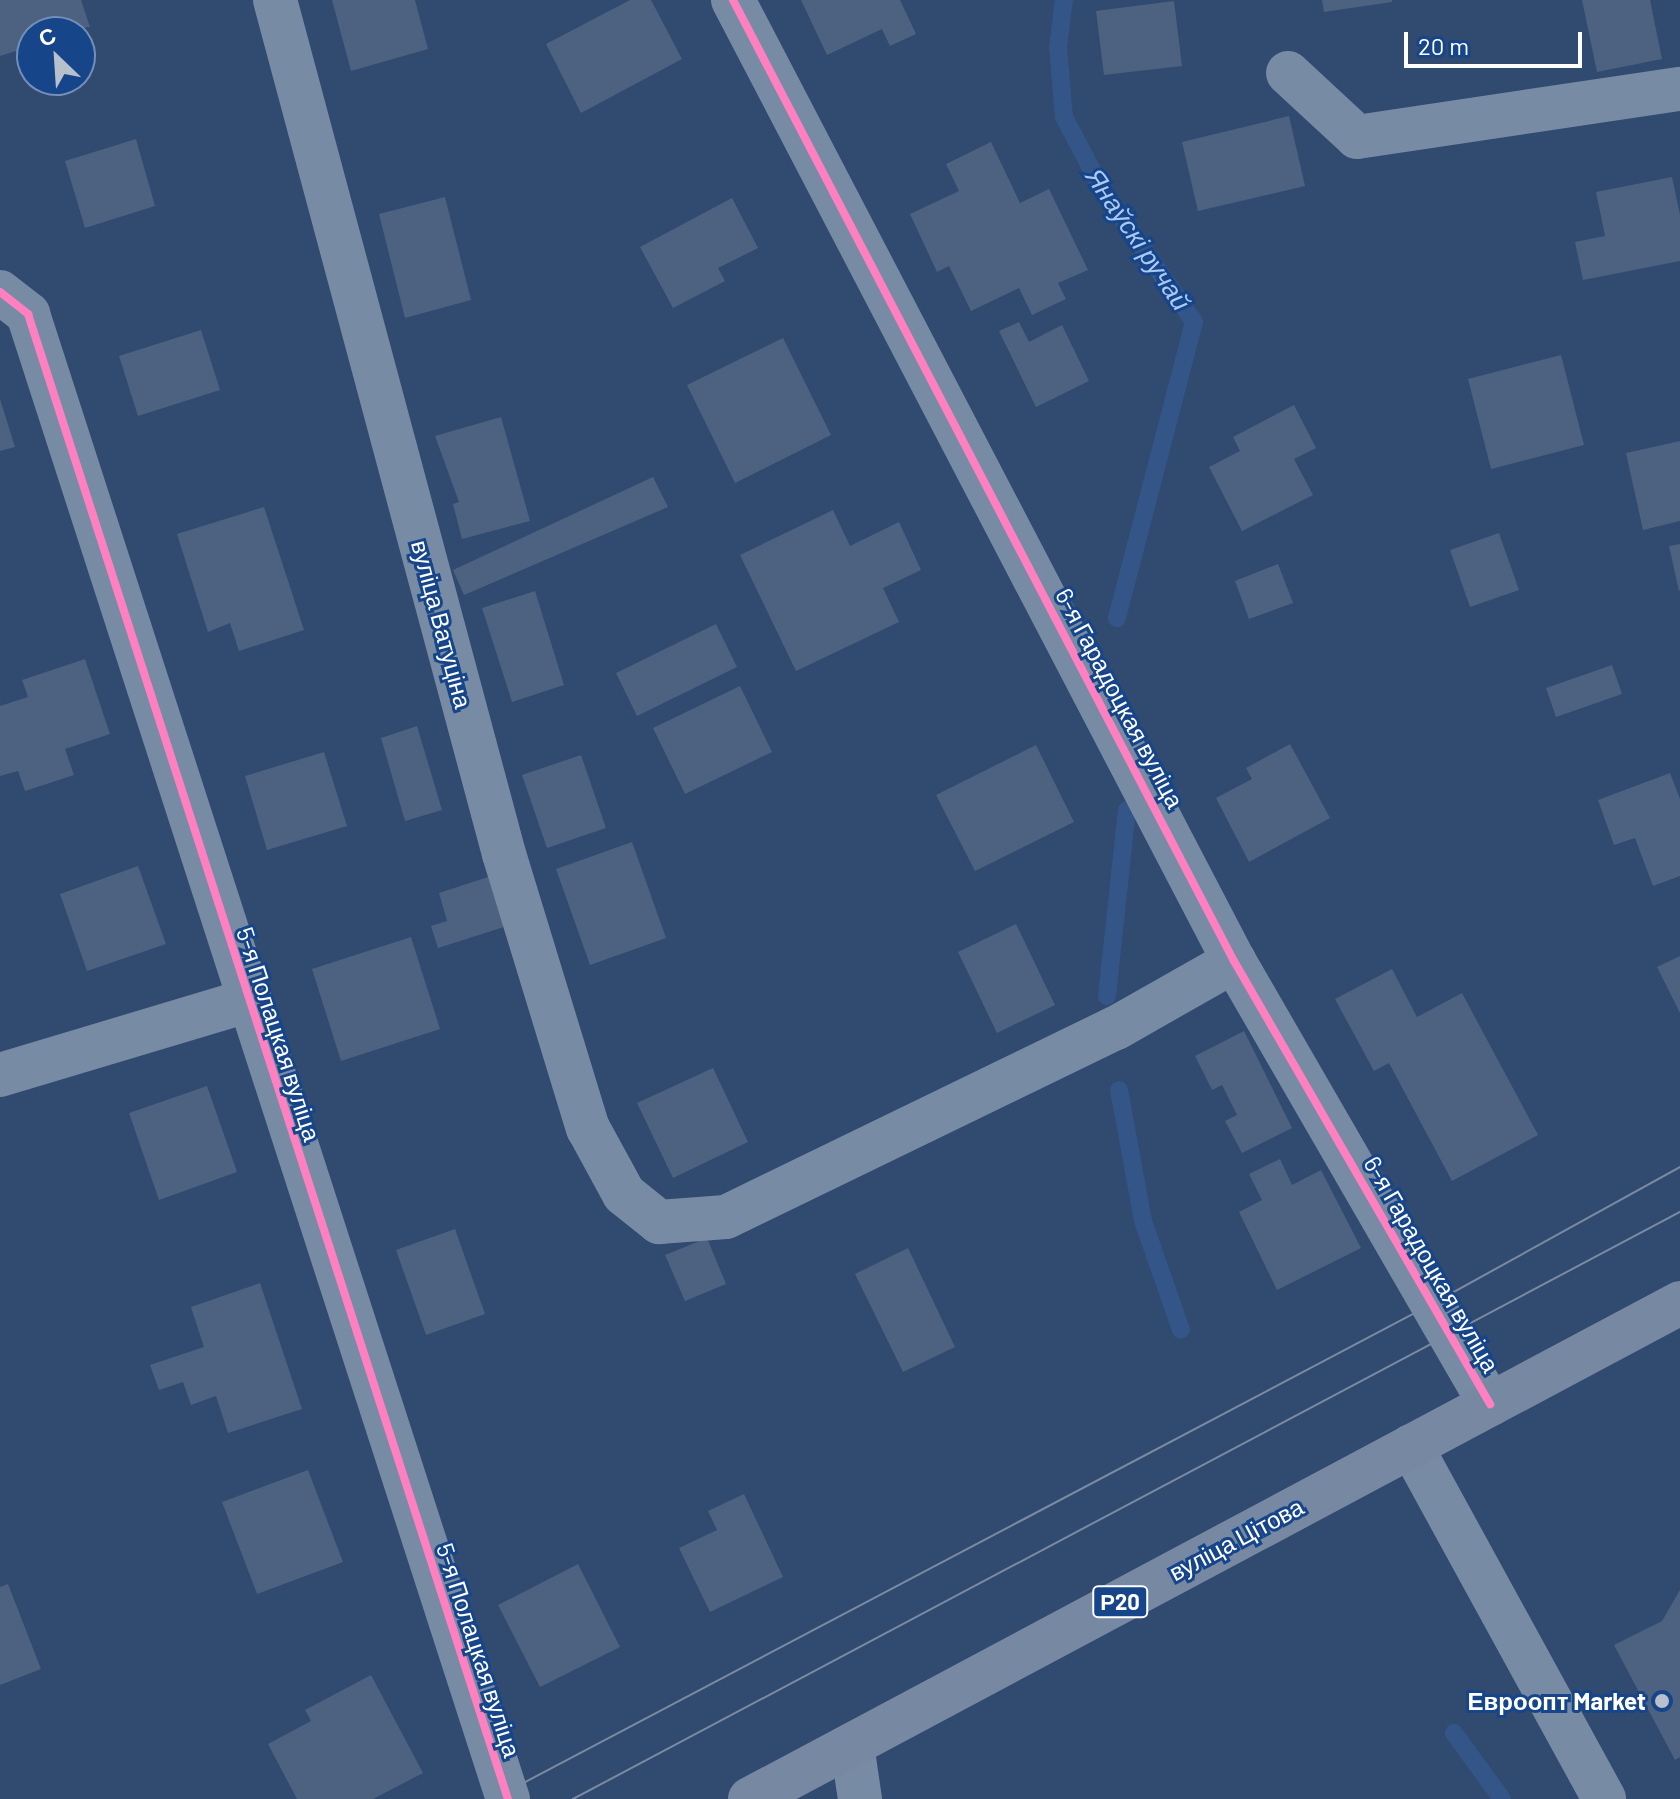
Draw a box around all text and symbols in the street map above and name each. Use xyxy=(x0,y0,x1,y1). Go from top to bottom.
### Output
north arrow xyxy=(16,16,96,96)
scale bar xyxy=(1408,16,1586,66)
text: С xyxy=(34,21,59,51)
text: 20 m xyxy=(1418,31,1469,60)
water label: Янаўскі ручай xyxy=(1080,162,1198,316)
street label: вуліца Ватуціна xyxy=(406,537,478,711)
street label: 6-я Гарадоцкая вуліца xyxy=(1050,583,1190,813)
street label: 5-я Полацкая вуліца xyxy=(231,923,327,1145)
street label: 6-я Гарадоцкая вуліца xyxy=(1358,1151,1506,1377)
street label: вуліца Цітова xyxy=(1164,1492,1308,1586)
street label: 5-я Полацкая вуліца xyxy=(431,1539,527,1761)
road number: Р20 xyxy=(1092,1584,1148,1620)
place label: Евроопт Market xyxy=(1468,1687,1646,1715)
marker: Евроопт Market xyxy=(1653,1692,1671,1710)

